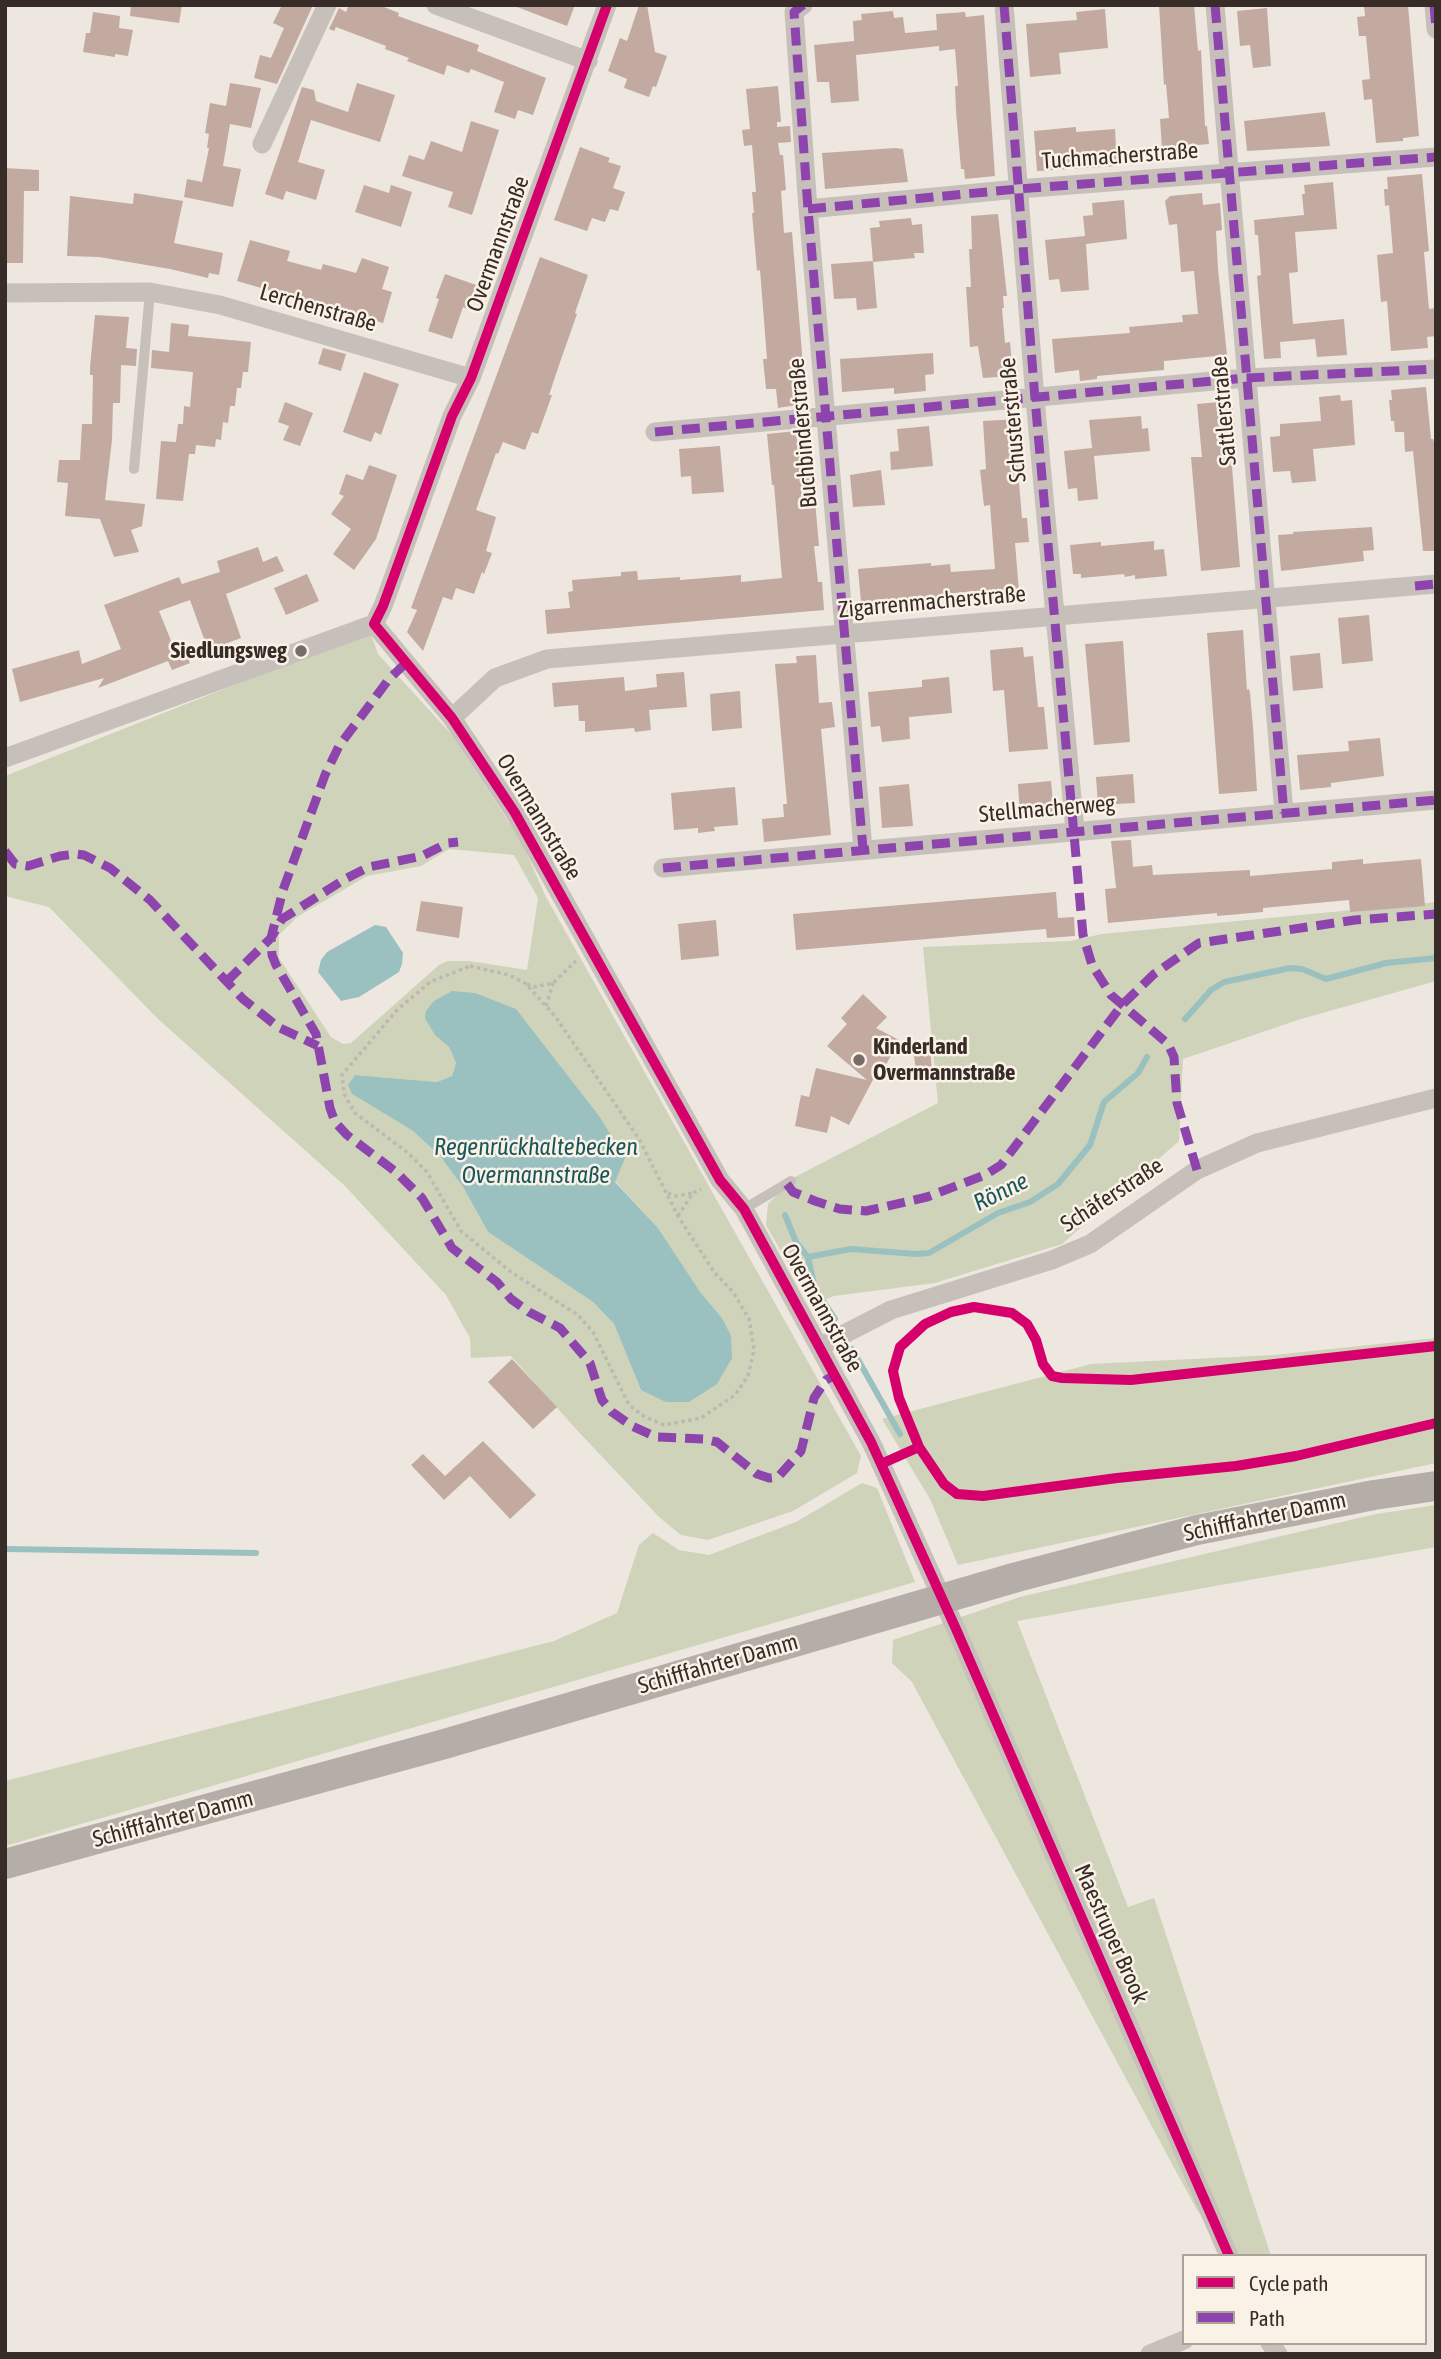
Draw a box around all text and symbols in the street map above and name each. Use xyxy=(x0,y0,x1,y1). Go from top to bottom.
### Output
street label: Tuchmacherstraße xyxy=(1041,137,1199,175)
street label: Overmannstraße xyxy=(461,172,535,316)
street label: Lerchenstraße xyxy=(256,278,380,338)
street label: Sattlerstraße xyxy=(1205,355,1243,467)
street label: Schusterstraße xyxy=(994,356,1032,484)
street label: Buchbinderstraße xyxy=(783,357,823,509)
street label: Zigarrenmacherstraße xyxy=(837,580,1027,624)
place label: Siedlungsweg xyxy=(171,637,287,665)
marker: Siedlungsweg xyxy=(293,643,309,659)
street label: Overmannstraße xyxy=(490,749,588,885)
street label: Stellmacherweg xyxy=(978,789,1116,829)
place label: Kinderland Overmannstraße xyxy=(873,1033,1015,1087)
marker: Kinderland Overmannstraße xyxy=(851,1052,867,1068)
water label: Regenrückhaltebecken Overmannstraße xyxy=(434,1133,638,1189)
street label: Schäferstraße xyxy=(1056,1152,1168,1238)
water label: Rönne xyxy=(969,1166,1033,1218)
street label: Overmannstraße xyxy=(775,1239,869,1377)
street label: Schifffahrter Damm xyxy=(1181,1486,1349,1548)
street label: Schifffahrter Damm xyxy=(635,1628,801,1700)
street label: Schifffahrter Damm xyxy=(90,1784,256,1854)
street label: Maestruper Brook xyxy=(1068,1860,1154,2008)
legend xyxy=(1182,2254,1427,2345)
text: Cycle path xyxy=(1249,2271,1328,2295)
text: Path xyxy=(1249,2306,1285,2330)

